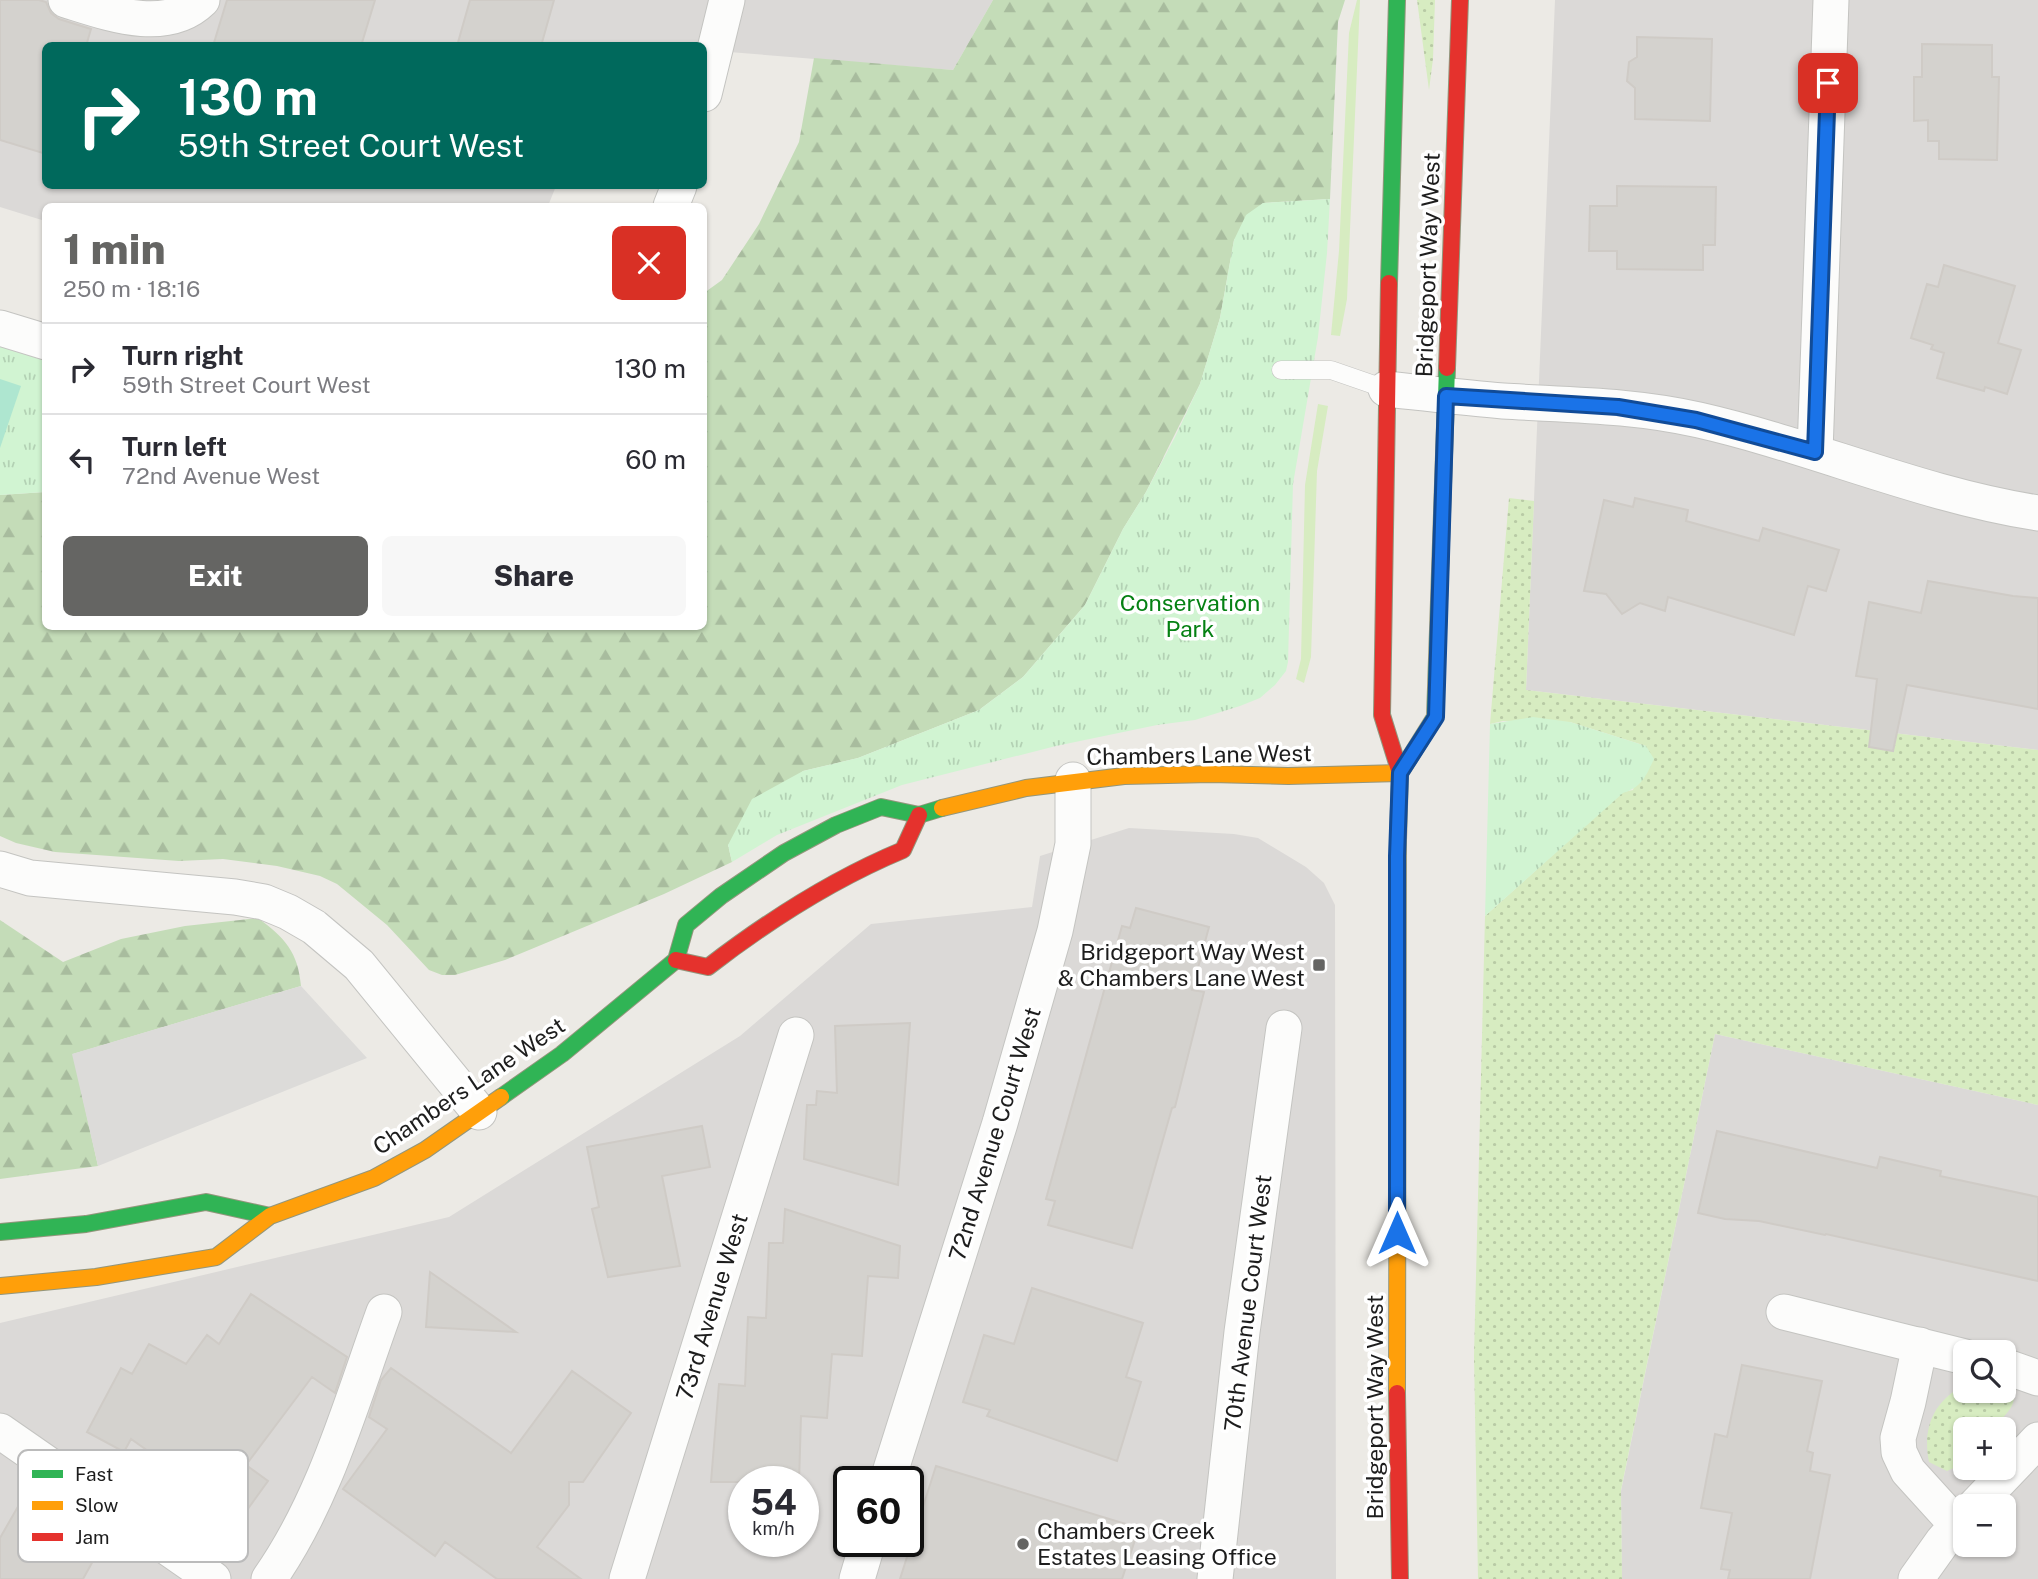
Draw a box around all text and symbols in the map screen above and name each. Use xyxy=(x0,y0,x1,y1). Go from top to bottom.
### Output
pin xyxy=(1798,53,1858,113)
icon: arrive xyxy=(1809,64,1847,102)
text: 130 m xyxy=(178,68,318,126)
icon: right xyxy=(63,70,154,161)
text: 59th Street Court West xyxy=(178,127,524,164)
street label: Bridgeport Way West xyxy=(1410,152,1445,378)
text: 1 min xyxy=(63,224,166,273)
button: close xyxy=(612,226,686,300)
text: 250 m · 18:16 xyxy=(63,275,200,302)
text: Turn right xyxy=(122,340,244,371)
icon: right xyxy=(63,350,101,388)
text: 130 m xyxy=(614,353,686,384)
text: 59th Street Court West xyxy=(122,371,371,398)
text: Turn left xyxy=(122,431,227,462)
icon: left xyxy=(63,441,101,479)
text: 60 m xyxy=(625,444,686,475)
text: 72nd Avenue West xyxy=(122,462,320,489)
button: Exit xyxy=(63,536,368,616)
button: Share xyxy=(382,536,686,616)
park label: Conservation Park xyxy=(1120,589,1260,642)
street label: Chambers Lane West xyxy=(1086,739,1312,770)
place label: Bridgeport Way West & Chambers Lane West xyxy=(1058,938,1305,991)
marker: Bridgeport Way West & Chambers Lane West xyxy=(1311,957,1327,973)
street label: 72nd Avenue Court West xyxy=(943,1004,1046,1264)
street label: Chambers Lane West xyxy=(368,1011,570,1160)
street label: 70th Avenue Court West xyxy=(1218,1173,1277,1433)
position arrow xyxy=(1360,1196,1434,1270)
street label: 73rd Avenue West xyxy=(670,1210,753,1404)
street label: Bridgeport Way West xyxy=(1361,1295,1388,1519)
map controls xyxy=(1953,1340,2016,1557)
button: search xyxy=(1953,1340,2016,1403)
button: + xyxy=(1953,1417,2016,1480)
legend xyxy=(18,1450,248,1562)
text: Fast xyxy=(75,1463,113,1485)
speed limit sign: 60 xyxy=(833,1466,924,1557)
text: 54 xyxy=(750,1482,797,1523)
text: Slow xyxy=(75,1494,119,1516)
button: − xyxy=(1953,1494,2016,1557)
place label: Chambers Creek Estates Leasing Office xyxy=(1037,1517,1277,1570)
text: km/h xyxy=(752,1518,795,1539)
text: Jam xyxy=(75,1526,109,1548)
marker: Chambers Creek Estates Leasing Office xyxy=(1015,1536,1031,1552)

